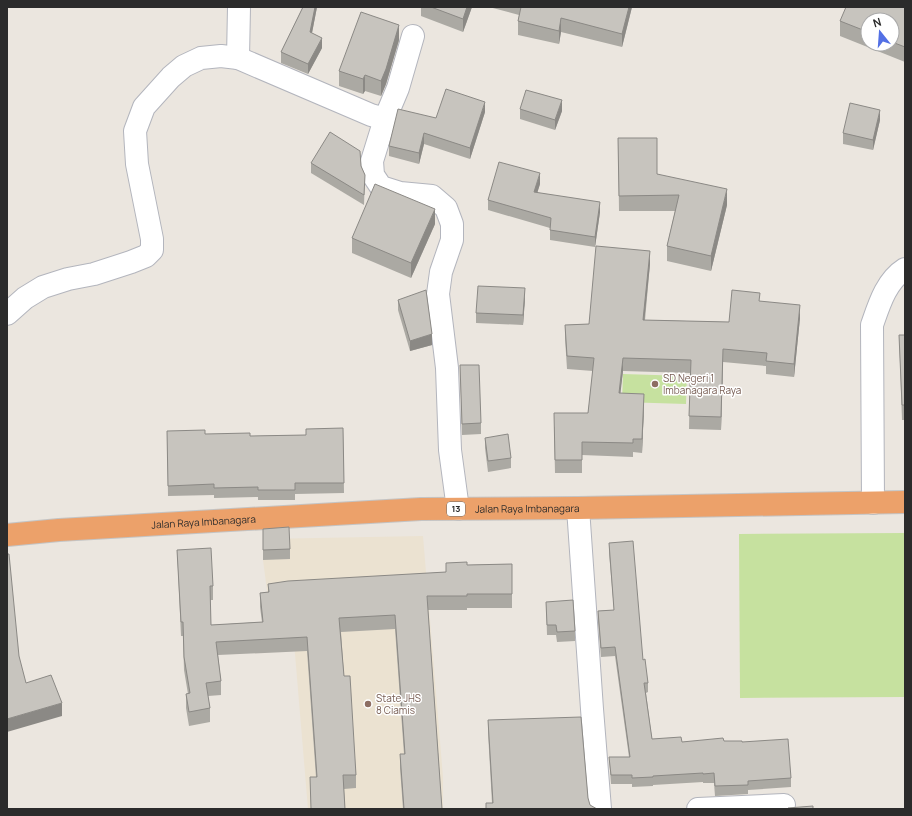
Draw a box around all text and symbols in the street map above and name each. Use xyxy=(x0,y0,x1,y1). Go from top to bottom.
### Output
north arrow xyxy=(860,12,900,52)
text: N xyxy=(871,14,883,30)
place label: SD Negeri 1 Imbanagara Raya xyxy=(663,371,741,397)
marker: SD Negeri 1 Imbanagara Raya xyxy=(650,379,660,389)
street label: Jalan Raya Imbanagara xyxy=(475,501,579,516)
road number: 13 xyxy=(447,502,465,516)
street label: Jalan Raya Imbanagara xyxy=(151,512,256,532)
place label: State JHS 8 Ciamis xyxy=(376,691,421,717)
marker: State JHS 8 Ciamis xyxy=(363,699,373,709)

